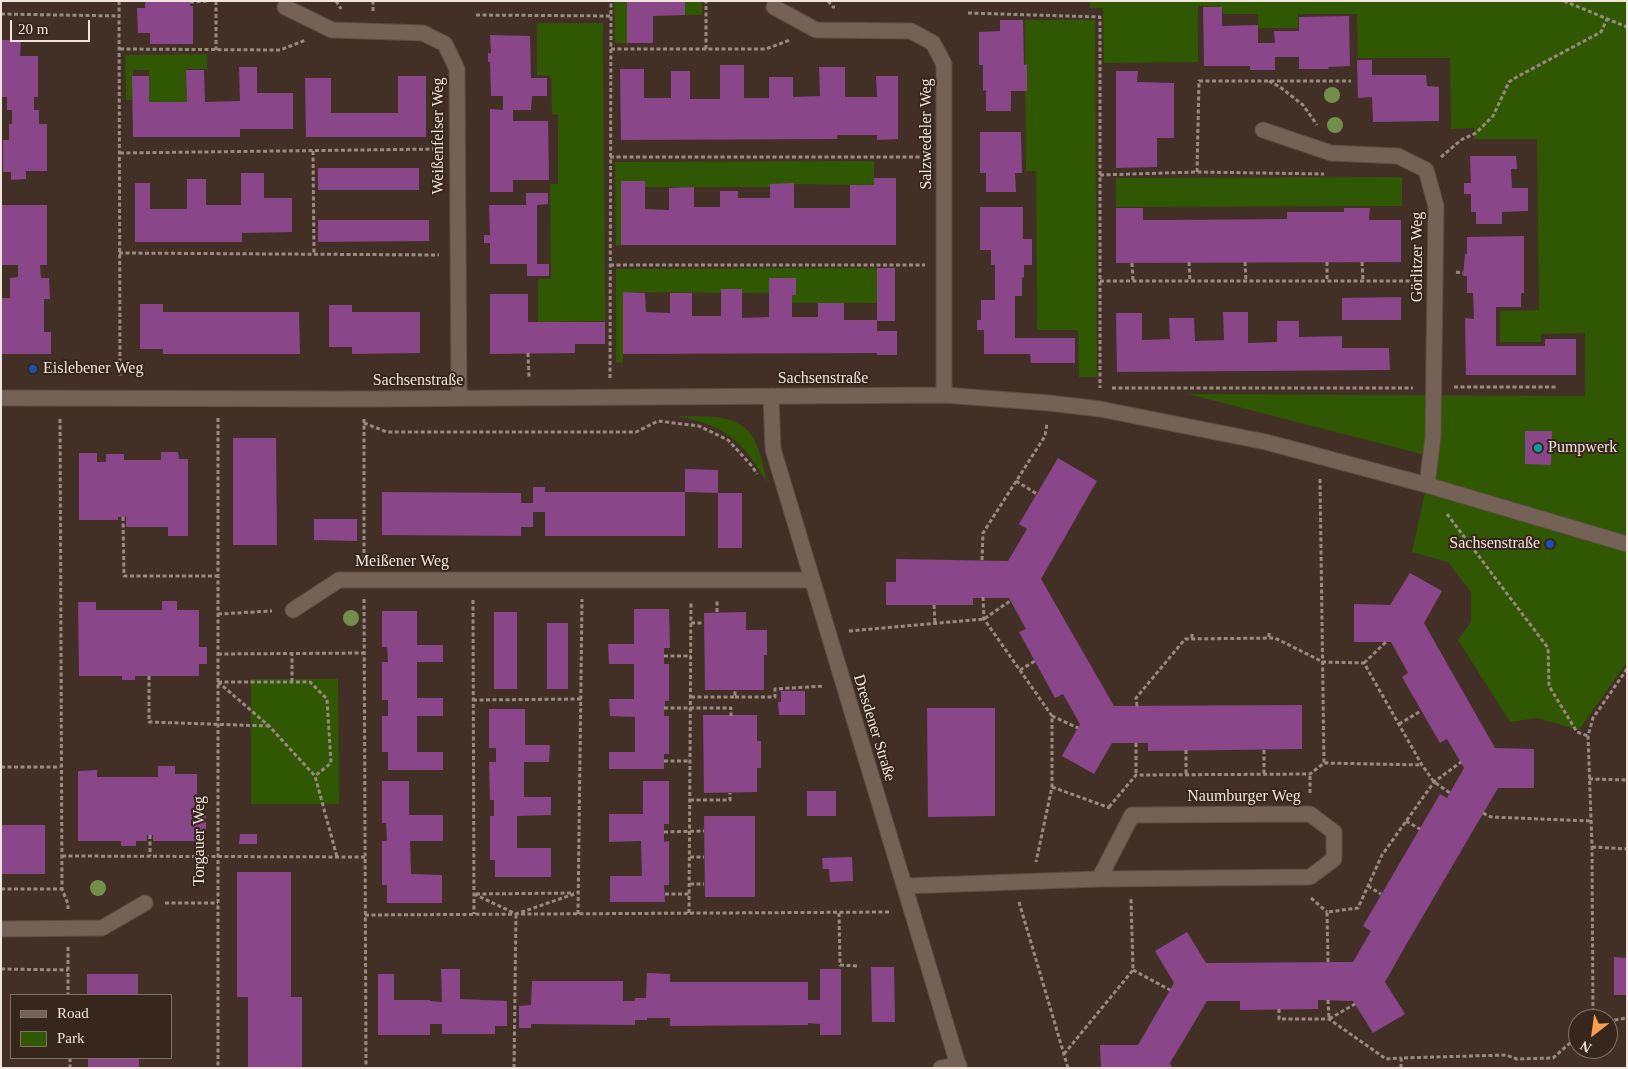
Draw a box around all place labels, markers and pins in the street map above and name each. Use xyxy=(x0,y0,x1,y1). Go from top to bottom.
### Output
place label: Eislebener Weg xyxy=(43,359,143,379)
marker: Eislebener Weg xyxy=(27,363,39,375)
place label: Pumpwerk xyxy=(1548,438,1617,458)
marker: Pumpwerk xyxy=(1532,442,1544,454)
place label: Sachsenstraße xyxy=(1449,534,1540,554)
marker: Sachsenstraße xyxy=(1544,538,1556,550)

